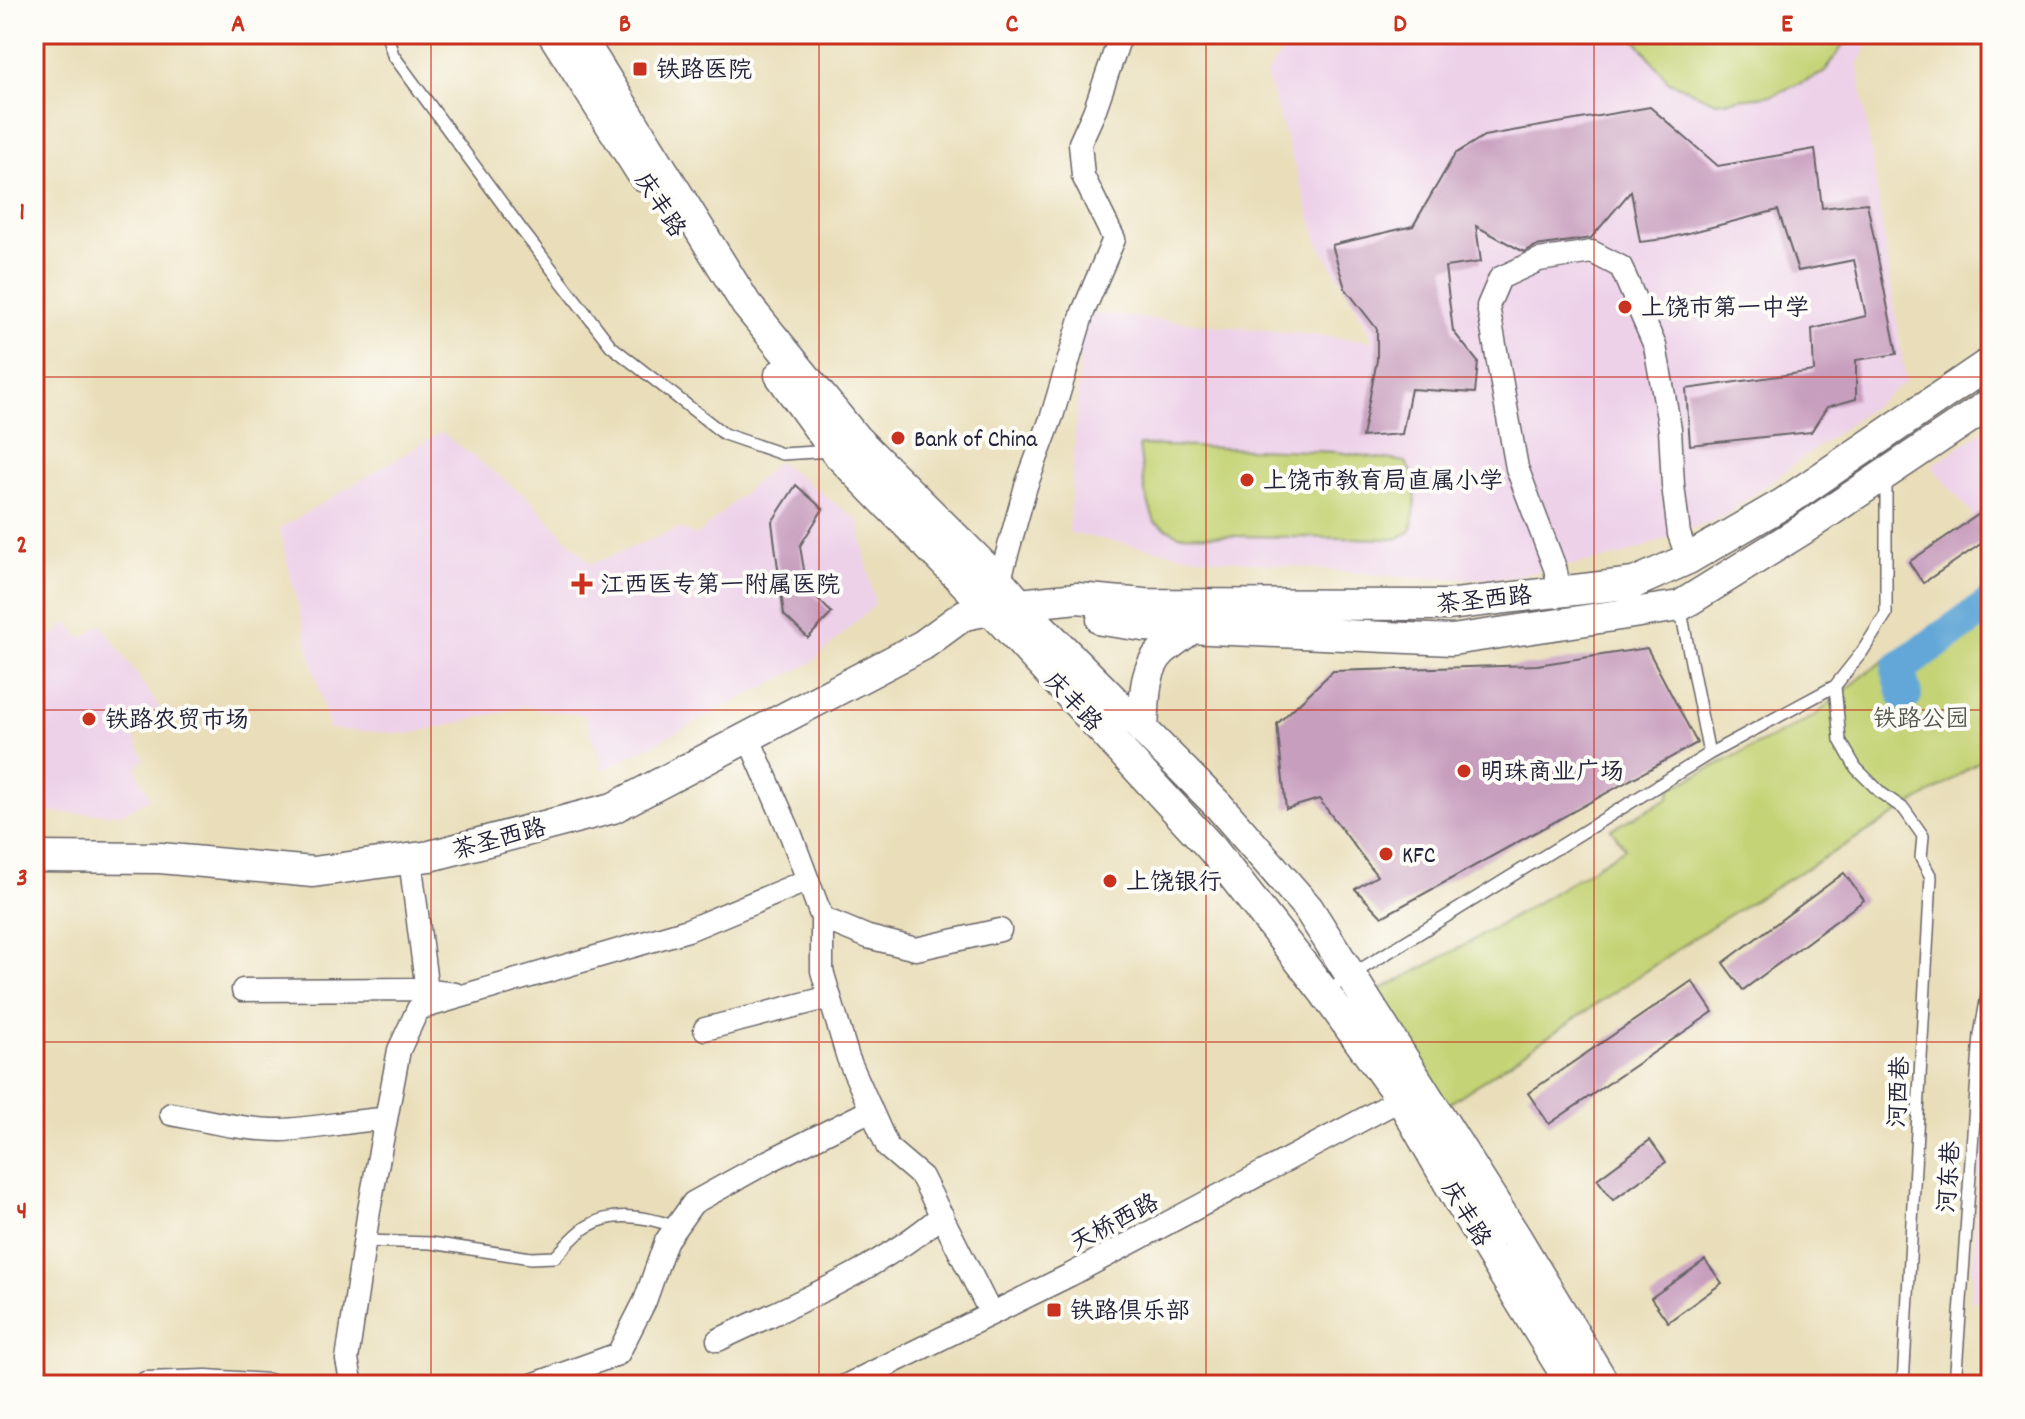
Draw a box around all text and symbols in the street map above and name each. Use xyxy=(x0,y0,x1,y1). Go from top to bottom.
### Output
text: A xyxy=(231,7,245,44)
text: B xyxy=(619,7,631,44)
text: C xyxy=(1006,7,1019,44)
text: D xyxy=(1393,7,1407,44)
text: E xyxy=(1781,7,1793,44)
place label: 铁路医院 xyxy=(656,55,752,89)
marker: 铁路医院 xyxy=(631,60,649,78)
street label: 庆丰路 xyxy=(625,166,692,245)
text: 1 xyxy=(19,195,25,232)
place label: 上饶市第一中学 xyxy=(1641,293,1809,327)
marker: 上饶市第一中学 xyxy=(1616,298,1634,316)
place label: Bank of China xyxy=(914,424,1038,458)
marker: Bank of China xyxy=(889,429,907,447)
place label: 上饶市教育局直属小学 xyxy=(1263,466,1503,500)
marker: 上饶市教育局直属小学 xyxy=(1238,471,1256,489)
text: 2 xyxy=(16,528,28,565)
place label: 江西医专第一附属医院 xyxy=(600,570,840,604)
marker: 江西医专第一附属医院 xyxy=(571,573,593,595)
street label: 茶圣西路 xyxy=(1435,580,1534,624)
street label: 庆丰路 xyxy=(1035,665,1109,741)
park label: 铁路公园 xyxy=(1873,704,1969,738)
place label: 铁路农贸市场 xyxy=(105,705,249,739)
marker: 铁路农贸市场 xyxy=(80,710,98,728)
place label: 明珠商业广场 xyxy=(1480,757,1624,791)
marker: 明珠商业广场 xyxy=(1455,762,1473,780)
street label: 茶圣西路 xyxy=(449,812,551,870)
place label: KFC xyxy=(1402,840,1436,874)
marker: KFC xyxy=(1377,845,1395,863)
text: 3 xyxy=(16,861,28,898)
place label: 上饶银行 xyxy=(1126,867,1222,901)
marker: 上饶银行 xyxy=(1101,872,1119,890)
street label: 河西巷 xyxy=(1882,1055,1920,1129)
street label: 河东巷 xyxy=(1932,1140,1970,1214)
street label: 庆丰路 xyxy=(1431,1175,1498,1254)
street label: 天桥西路 xyxy=(1065,1187,1166,1262)
text: 4 xyxy=(17,1194,27,1231)
place label: 铁路俱乐部 xyxy=(1070,1296,1190,1330)
marker: 铁路俱乐部 xyxy=(1045,1301,1063,1319)

